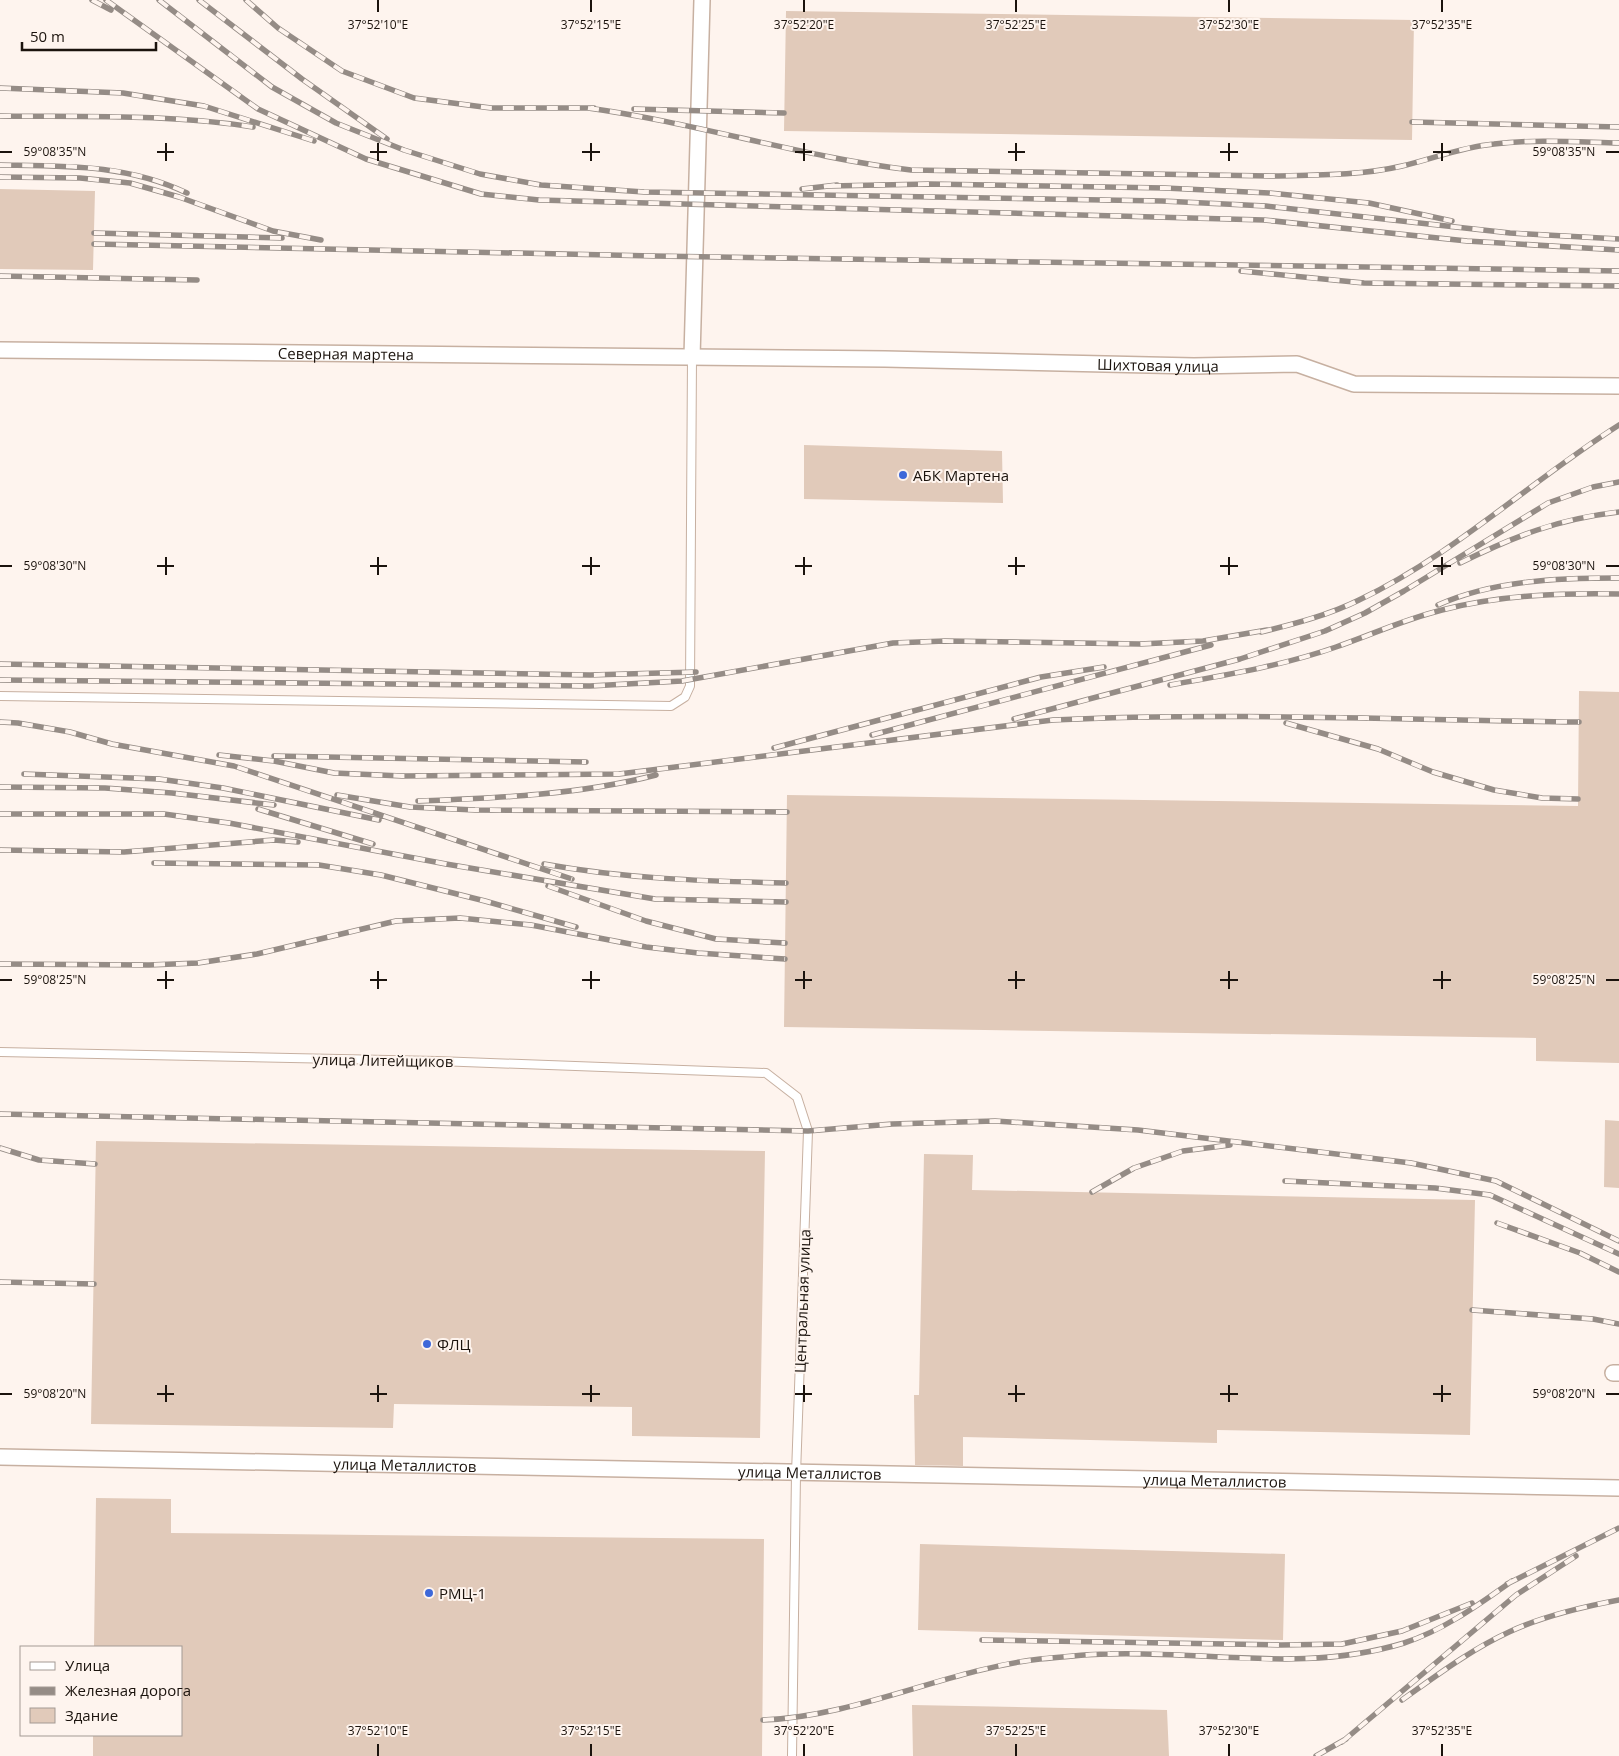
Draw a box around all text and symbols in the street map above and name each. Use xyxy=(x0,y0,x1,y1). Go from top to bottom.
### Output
text: 37°52'10"E xyxy=(348,16,408,33)
text: 37°52'15"E xyxy=(561,16,621,33)
text: 37°52'20"E xyxy=(774,16,834,33)
text: 37°52'25"E xyxy=(986,16,1046,33)
text: 37°52'30"E xyxy=(1199,16,1259,33)
text: 37°52'35"E xyxy=(1412,16,1472,33)
scale bar xyxy=(22,20,156,52)
text: 50 m xyxy=(30,26,65,46)
text: 59°08'35"N xyxy=(24,143,86,160)
text: 59°08'35"N xyxy=(1533,143,1595,160)
street label: Северная мартена xyxy=(278,343,414,364)
street label: Шихтовая улица xyxy=(1097,354,1219,376)
place label: АБК Мартена xyxy=(913,465,1009,485)
marker: АБК Мартена xyxy=(897,469,909,481)
text: 59°08'30"N xyxy=(24,557,86,574)
text: 59°08'30"N xyxy=(1533,557,1595,574)
text: 59°08'25"N xyxy=(24,971,86,988)
text: 59°08'25"N xyxy=(1533,971,1595,988)
street label: улица Литейщиков xyxy=(312,1049,454,1071)
street label: Центральная улица xyxy=(789,1229,815,1373)
place label: ФЛЦ xyxy=(437,1334,471,1354)
marker: ФЛЦ xyxy=(421,1338,433,1350)
text: 59°08'20"N xyxy=(24,1385,86,1402)
text: 59°08'20"N xyxy=(1533,1385,1595,1402)
street label: улица Металлистов xyxy=(333,1453,477,1476)
street label: улица Металлистов xyxy=(738,1461,882,1484)
street label: улица Металлистов xyxy=(1143,1469,1287,1492)
place label: РМЦ-1 xyxy=(439,1583,486,1603)
marker: РМЦ-1 xyxy=(423,1587,435,1599)
legend xyxy=(20,1646,182,1736)
text: Улица xyxy=(65,1655,110,1675)
text: Железная дорога xyxy=(65,1680,191,1700)
text: Здание xyxy=(65,1705,118,1725)
text: 37°52'10"E xyxy=(348,1722,408,1739)
text: 37°52'15"E xyxy=(561,1722,621,1739)
text: 37°52'20"E xyxy=(774,1722,834,1739)
text: 37°52'25"E xyxy=(986,1722,1046,1739)
text: 37°52'30"E xyxy=(1199,1722,1259,1739)
text: 37°52'35"E xyxy=(1412,1722,1472,1739)

